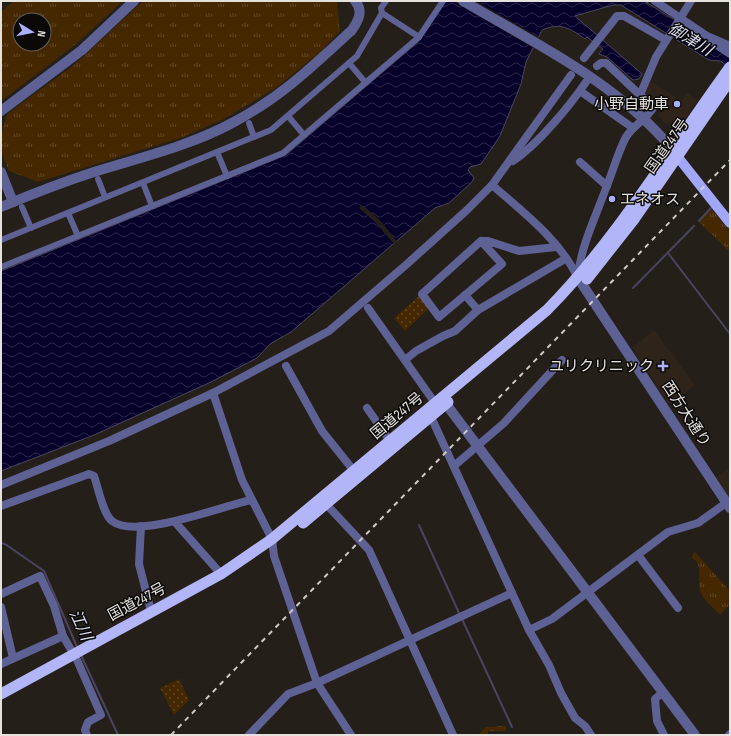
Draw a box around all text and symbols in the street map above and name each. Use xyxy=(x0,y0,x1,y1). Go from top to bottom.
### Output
north arrow xyxy=(12,12,52,52)
water label: 御津川 xyxy=(665,19,717,62)
text: N xyxy=(34,30,48,38)
place label: 小野自動車 xyxy=(594,95,669,114)
marker: 小野自動車 xyxy=(672,99,682,109)
street label: 国道247号 xyxy=(641,115,693,177)
place label: エネオス xyxy=(620,190,680,209)
marker: エネオス xyxy=(607,194,617,204)
place label: ユリクリニック xyxy=(549,357,654,376)
marker: ユリクリニック xyxy=(657,360,669,372)
street label: 西方大通り xyxy=(658,377,714,451)
street label: 国道247号 xyxy=(367,388,427,444)
street label: 国道247号 xyxy=(105,579,169,625)
water label: 江川 xyxy=(65,606,96,645)

